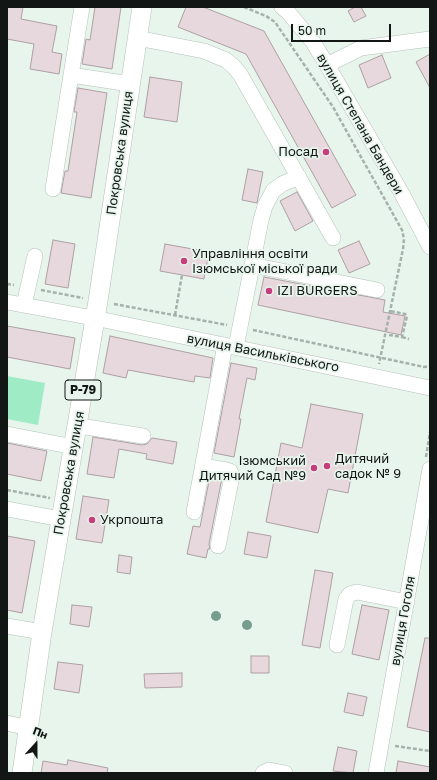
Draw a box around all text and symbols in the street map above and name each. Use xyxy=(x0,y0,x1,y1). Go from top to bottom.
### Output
scale bar xyxy=(293,16,393,42)
text: 50 m xyxy=(298,23,326,38)
street label: вулиця Степана Бандери xyxy=(313,51,407,197)
street label: Покровська вулиця xyxy=(104,90,136,216)
place label: Посад xyxy=(278,144,318,160)
marker: Посад xyxy=(321,147,331,157)
place label: Управління освіти Ізюмської міської ради xyxy=(192,246,338,277)
marker: Управління освіти Ізюмської міської ради xyxy=(179,256,189,266)
place label: IZI BURGERS xyxy=(277,283,358,299)
marker: IZI BURGERS xyxy=(264,286,274,296)
street label: вулиця Васильківського xyxy=(185,331,341,375)
road number: Р-79 xyxy=(65,380,101,400)
street label: Покровська вулиця xyxy=(50,410,88,536)
place label: Дитячий садок № 9 xyxy=(335,451,401,482)
place label: Ізюмський Дитячий Сад №9 xyxy=(199,453,306,484)
marker: Дитячий садок № 9 xyxy=(322,461,332,471)
marker: Ізюмський Дитячий Сад №9 xyxy=(309,463,319,473)
place label: Укрпошта xyxy=(100,512,163,528)
marker: Укрпошта xyxy=(87,515,97,525)
street label: вулиця Гоголя xyxy=(387,575,419,667)
north arrow xyxy=(16,724,56,764)
text: Пн xyxy=(31,724,50,741)

